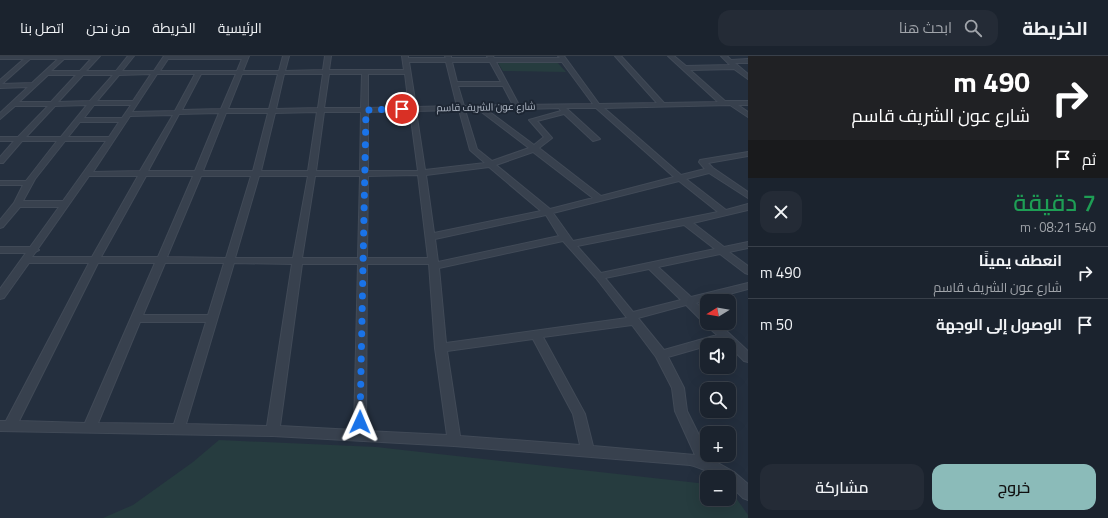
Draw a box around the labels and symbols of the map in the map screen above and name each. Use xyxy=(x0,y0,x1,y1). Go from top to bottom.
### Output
pin xyxy=(385,92,419,126)
street label: شارع عون الشريف قاسم xyxy=(436,99,536,115)
north arrow xyxy=(700,294,736,330)
position arrow xyxy=(339,401,381,443)

